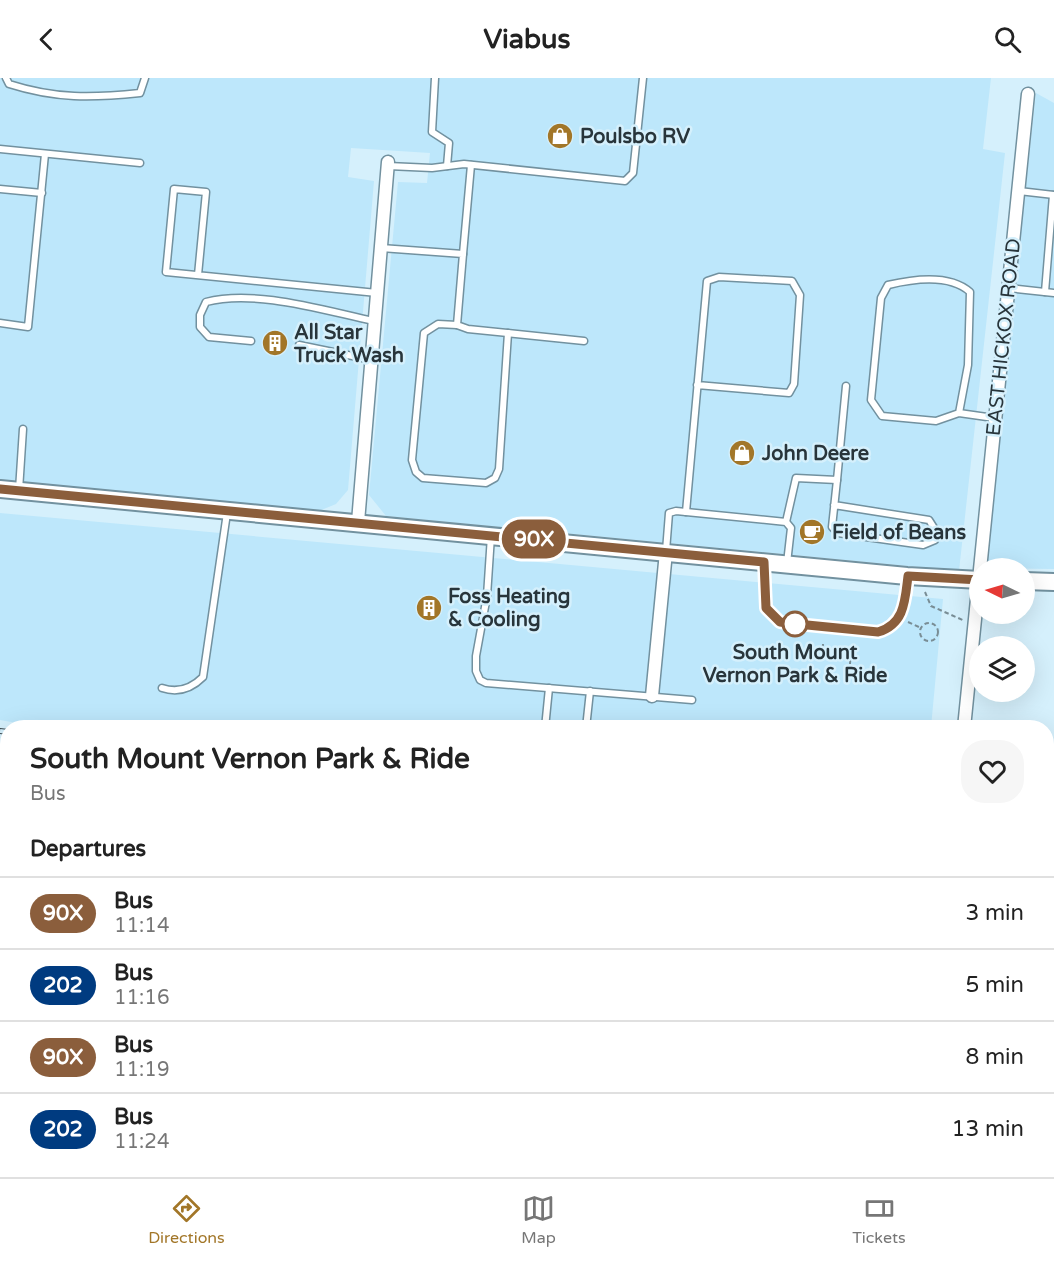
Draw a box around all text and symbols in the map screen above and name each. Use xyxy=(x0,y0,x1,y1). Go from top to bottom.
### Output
icon: back xyxy=(30,23,63,56)
text: Viabus xyxy=(484,23,570,56)
icon: search xyxy=(991,23,1024,56)
shop icon: Poulsbo RV xyxy=(545,121,575,151)
place label: Poulsbo RV xyxy=(580,125,690,149)
street label: EAST HICKOX ROAD xyxy=(982,237,1026,437)
place label: All Star Truck Wash xyxy=(293,321,404,368)
building icon: All Star Truck Wash xyxy=(260,328,290,358)
shop icon: John Deere xyxy=(727,438,757,468)
place label: John Deere xyxy=(761,442,869,466)
cafe icon: Field of Beans xyxy=(797,517,827,547)
line badge: 90X xyxy=(500,520,568,558)
place label: Field of Beans xyxy=(832,521,966,545)
text: 90X xyxy=(514,527,554,552)
north arrow xyxy=(969,558,1035,624)
map controls xyxy=(969,558,1035,702)
place label: Foss Heating & Cooling xyxy=(448,585,570,632)
building icon: Foss Heating & Cooling xyxy=(414,593,444,623)
marker: South Mount Vernon Park & Ride xyxy=(782,611,808,637)
button: layers xyxy=(969,636,1035,702)
place label: South Mount Vernon Park & Ride xyxy=(703,641,887,688)
button: heart xyxy=(961,740,1024,803)
text: South Mount Vernon Park & Ride xyxy=(30,742,470,776)
text: Bus xyxy=(30,782,66,806)
text: Departures xyxy=(30,836,146,862)
text: Bus xyxy=(114,888,153,914)
text: 3 min xyxy=(965,900,1024,926)
text: 90X xyxy=(43,901,83,926)
text: 11:14 xyxy=(114,914,169,938)
text: Bus xyxy=(114,960,153,986)
text: 5 min xyxy=(965,972,1024,998)
text: 202 xyxy=(43,973,83,998)
text: 11:16 xyxy=(114,986,169,1010)
text: Bus xyxy=(114,1032,153,1058)
text: 8 min xyxy=(965,1044,1024,1070)
text: 90X xyxy=(43,1045,83,1070)
text: 11:19 xyxy=(114,1058,169,1082)
text: Bus xyxy=(114,1104,153,1130)
text: 13 min xyxy=(952,1116,1024,1142)
text: 202 xyxy=(43,1117,83,1142)
text: 11:24 xyxy=(114,1130,169,1154)
tab: Directions xyxy=(148,1192,225,1248)
tab: Map xyxy=(521,1192,556,1248)
tab: Tickets xyxy=(852,1192,906,1248)

